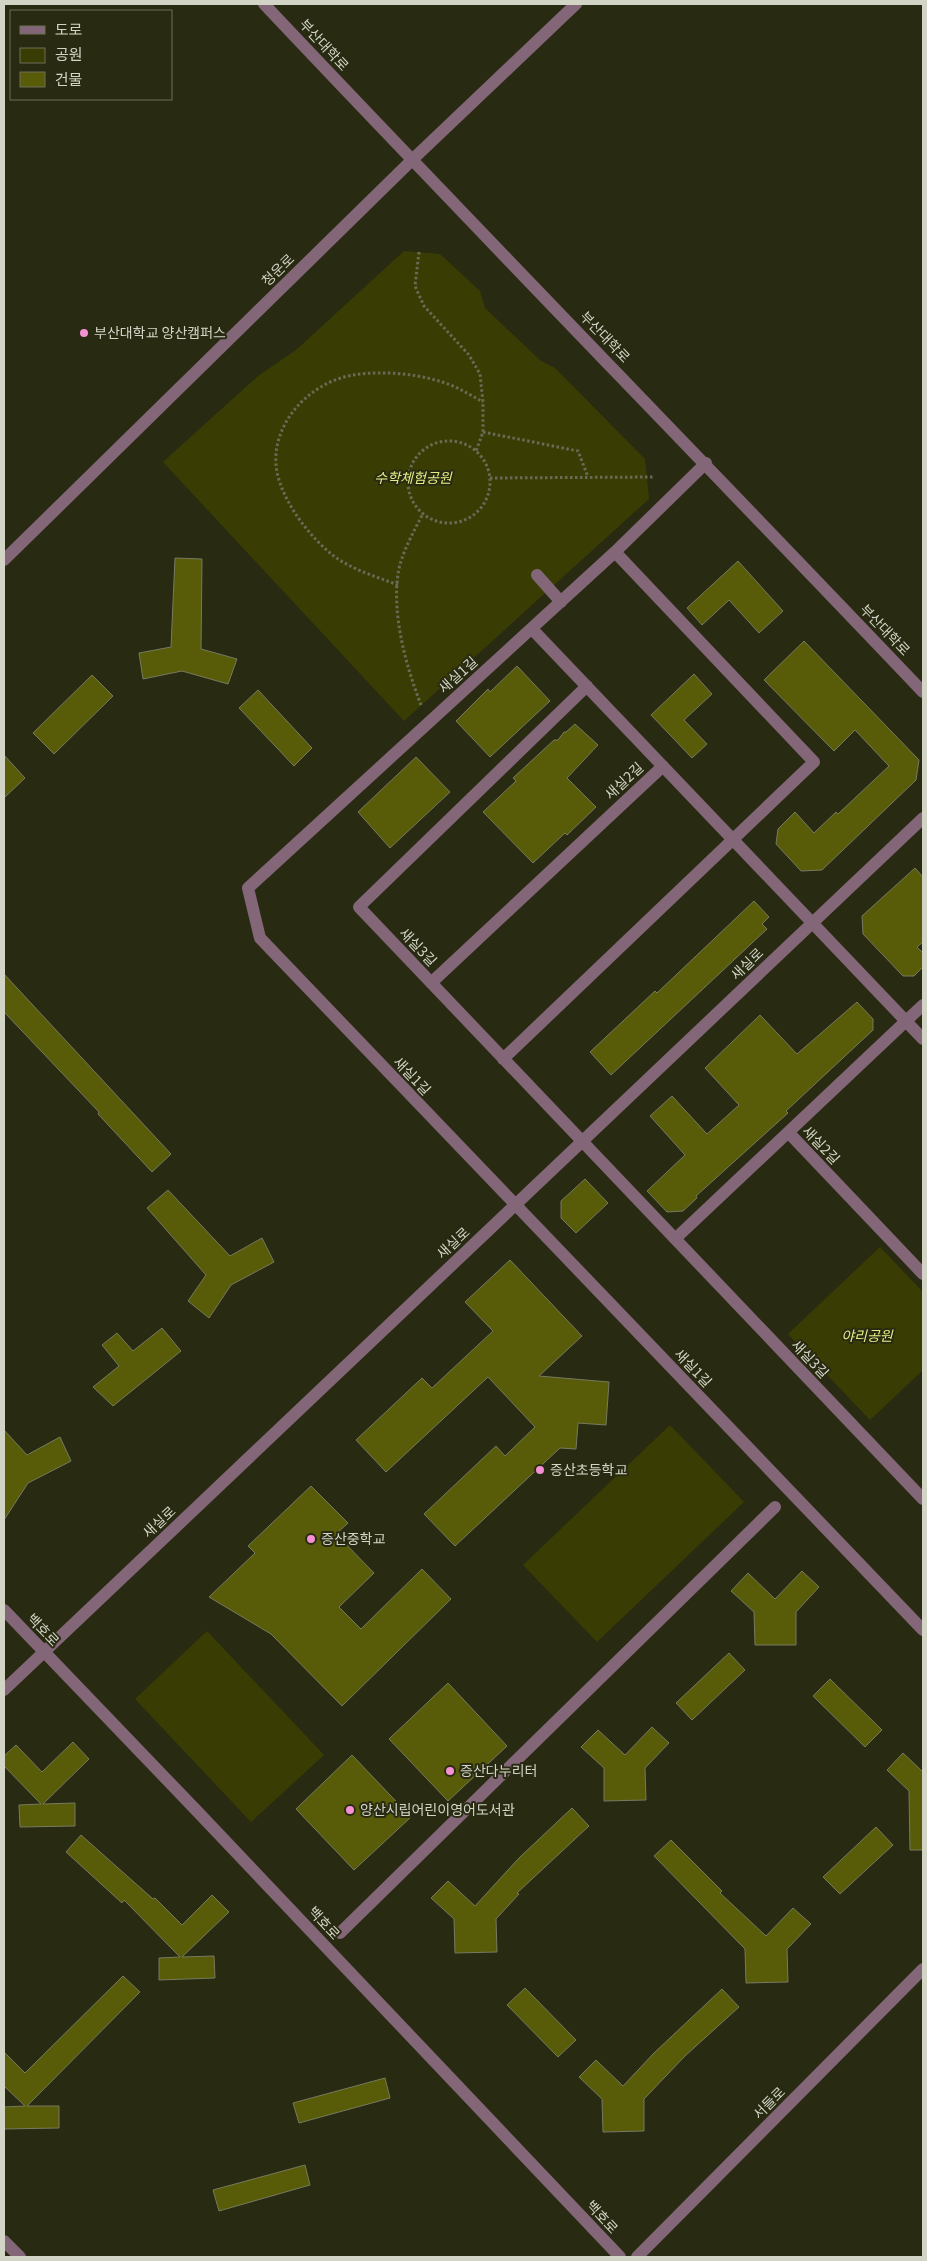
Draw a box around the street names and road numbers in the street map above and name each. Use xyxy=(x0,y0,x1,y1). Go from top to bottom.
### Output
street label: 부산대학로 xyxy=(295,14,354,75)
street label: 청운로 xyxy=(256,249,298,290)
street label: 부산대학로 xyxy=(576,306,635,366)
street label: 부산대학로 xyxy=(856,599,915,659)
street label: 새실1길 xyxy=(433,651,481,697)
street label: 새실2길 xyxy=(600,757,647,803)
street label: 새실3길 xyxy=(395,923,442,970)
street label: 새실로 xyxy=(725,943,767,984)
street label: 새실1길 xyxy=(389,1052,436,1099)
street label: 새실2길 xyxy=(798,1121,845,1168)
street label: 새실로 xyxy=(431,1222,473,1263)
street label: 새실3길 xyxy=(787,1335,834,1382)
street label: 새실1길 xyxy=(670,1344,717,1391)
street label: 새실로 xyxy=(137,1501,179,1542)
street label: 백호로 xyxy=(23,1608,64,1650)
street label: 백호로 xyxy=(304,1901,345,1943)
street label: 서들로 xyxy=(748,2081,789,2123)
street label: 백호로 xyxy=(582,2195,623,2237)

